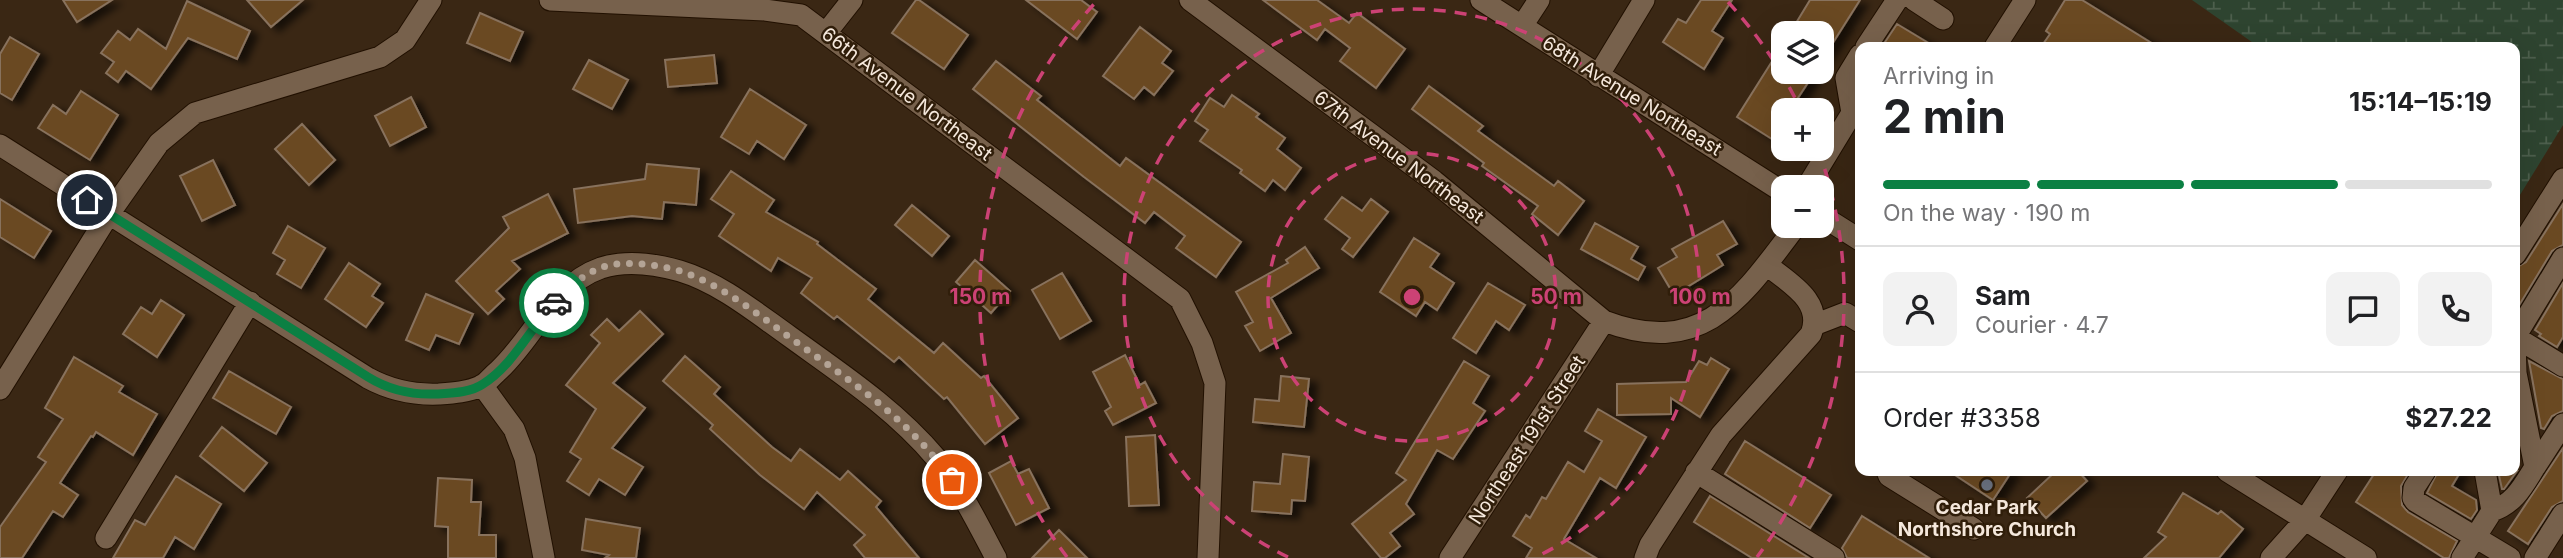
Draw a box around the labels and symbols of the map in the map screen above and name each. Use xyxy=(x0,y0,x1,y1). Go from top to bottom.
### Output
street label: 66th Avenue Northeast xyxy=(817,22,997,166)
street label: 68th Avenue Northeast xyxy=(1538,31,1726,161)
street label: 67th Avenue Northeast xyxy=(1310,86,1488,228)
pin xyxy=(57,170,117,230)
courier xyxy=(519,268,589,338)
text: 150 m xyxy=(950,284,1010,309)
text: 50 m xyxy=(1530,284,1582,309)
text: 100 m xyxy=(1669,284,1731,309)
centre of rings xyxy=(1400,285,1424,309)
street label: Northeast 191st Street xyxy=(1464,351,1590,529)
pin xyxy=(922,450,982,510)
marker: Cedar Park Northshore Church xyxy=(1979,477,1995,493)
place label: Cedar Park Northshore Church xyxy=(1898,496,2076,541)

